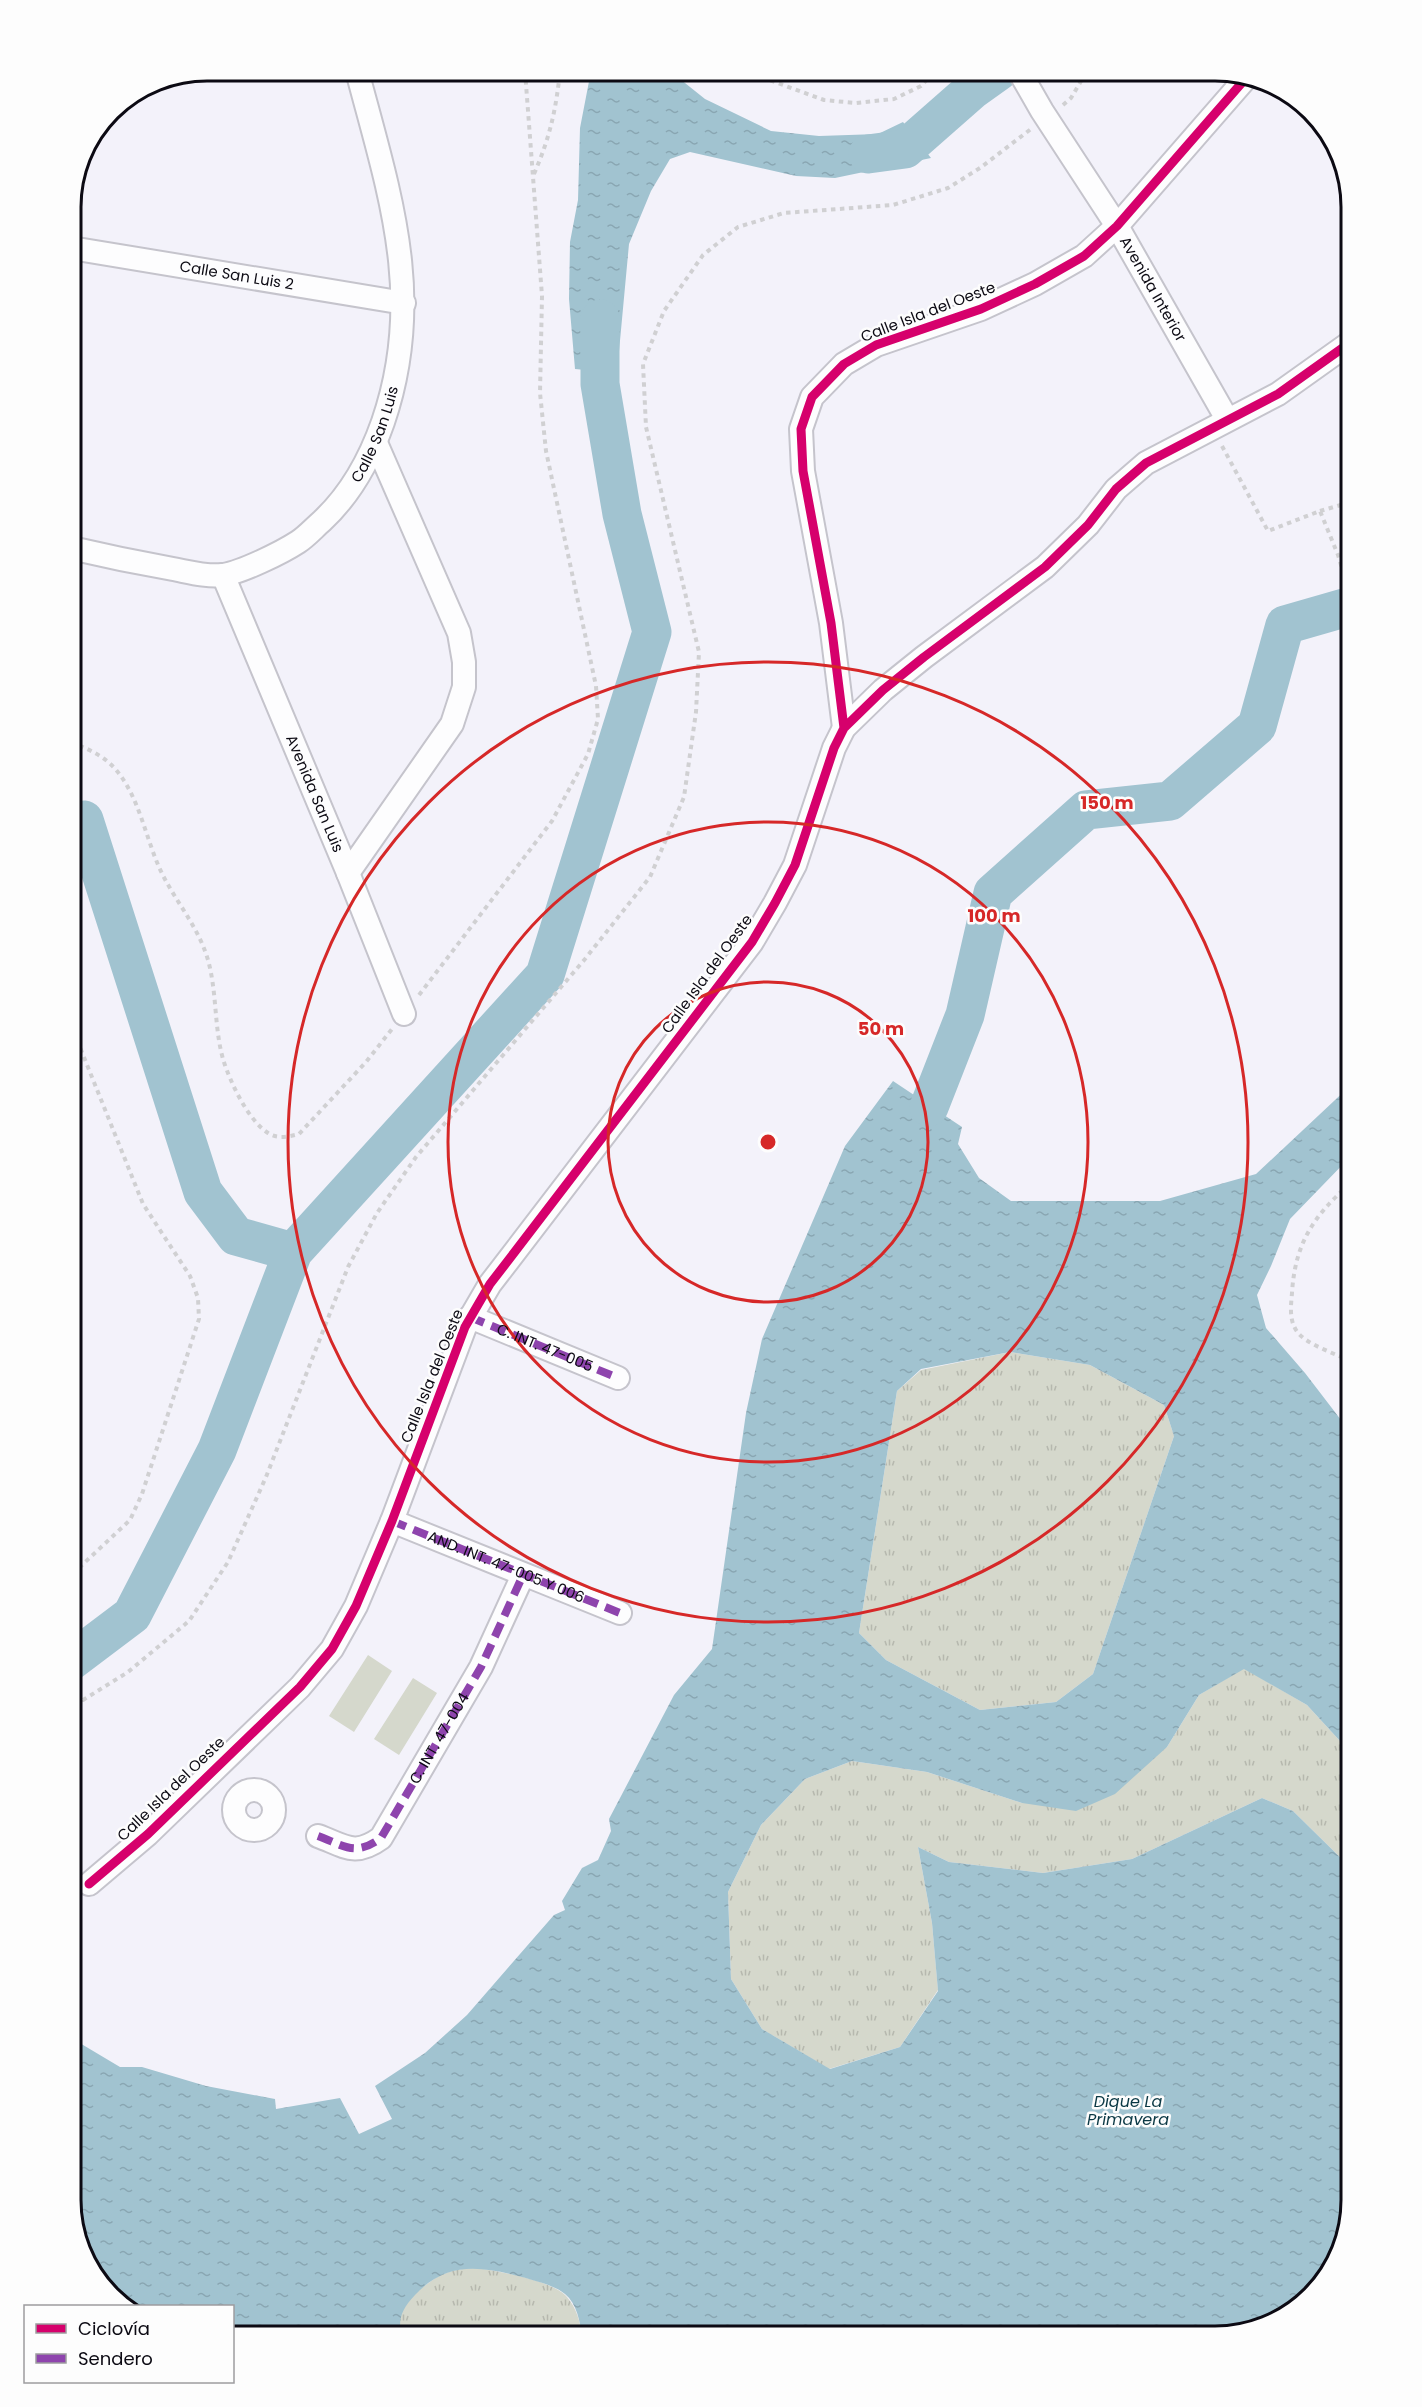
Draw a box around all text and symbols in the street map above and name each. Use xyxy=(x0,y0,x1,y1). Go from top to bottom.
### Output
street label: Avenida Interior xyxy=(1115,232,1192,346)
street label: Calle San Luis 2 xyxy=(178,255,295,295)
street label: Calle Isla del Oeste xyxy=(858,276,998,347)
street label: Calle San Luis xyxy=(345,384,403,486)
street label: Avenida San Luis xyxy=(281,731,349,856)
text: 150 m xyxy=(1080,790,1134,815)
text: 100 m xyxy=(967,903,1021,928)
street label: Calle Isla del Oeste xyxy=(656,910,757,1038)
text: 50 m xyxy=(858,1016,904,1041)
centre of rings xyxy=(758,1132,778,1152)
street label: Calle Isla del Oeste xyxy=(395,1306,468,1446)
street label: C. INT. 47-005 xyxy=(494,1318,596,1377)
street label: AND. INT. 47-005 Y 006 xyxy=(425,1526,588,1608)
street label: C. INT. 47-004 xyxy=(404,1689,474,1788)
street label: Calle Isla del Oeste xyxy=(112,1732,229,1846)
water label: Dique La Primavera xyxy=(1087,2090,1169,2131)
legend xyxy=(24,2305,234,2383)
text: Ciclovía xyxy=(78,2316,150,2341)
text: Sendero xyxy=(78,2346,153,2371)

